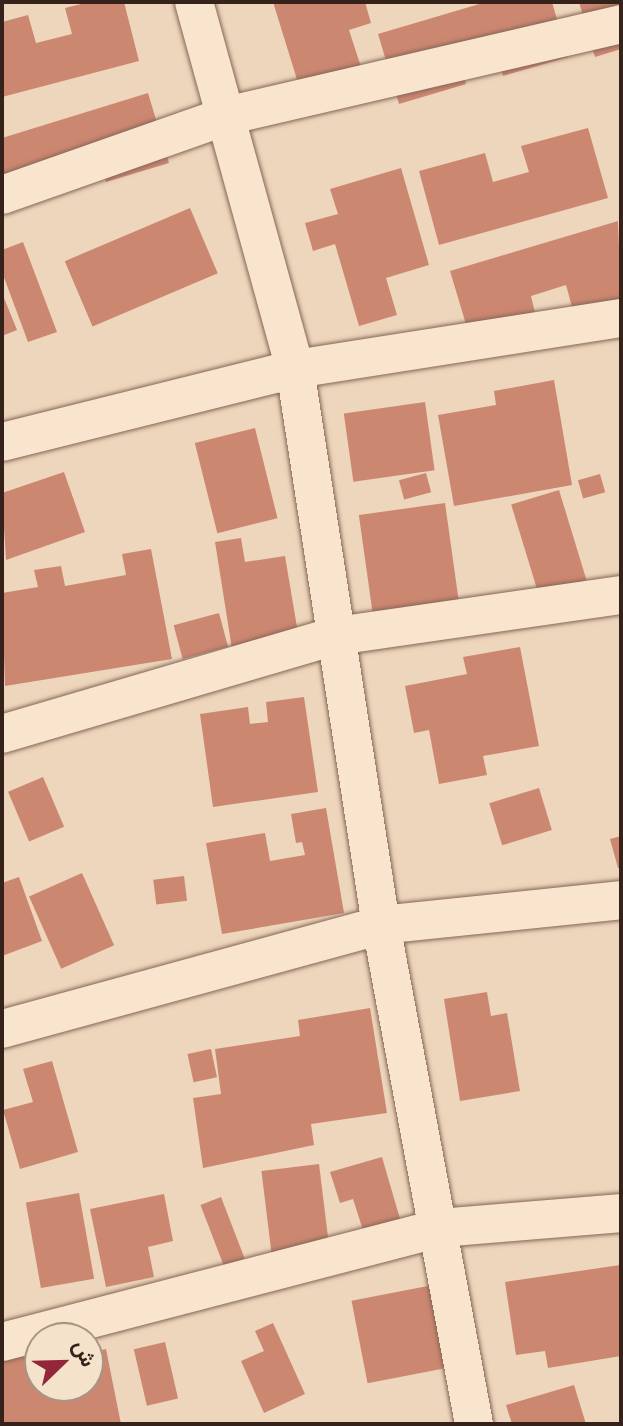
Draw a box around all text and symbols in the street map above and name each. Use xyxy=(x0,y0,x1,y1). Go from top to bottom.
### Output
north arrow xyxy=(24,1322,104,1402)
text: ش xyxy=(68,1336,101,1370)

